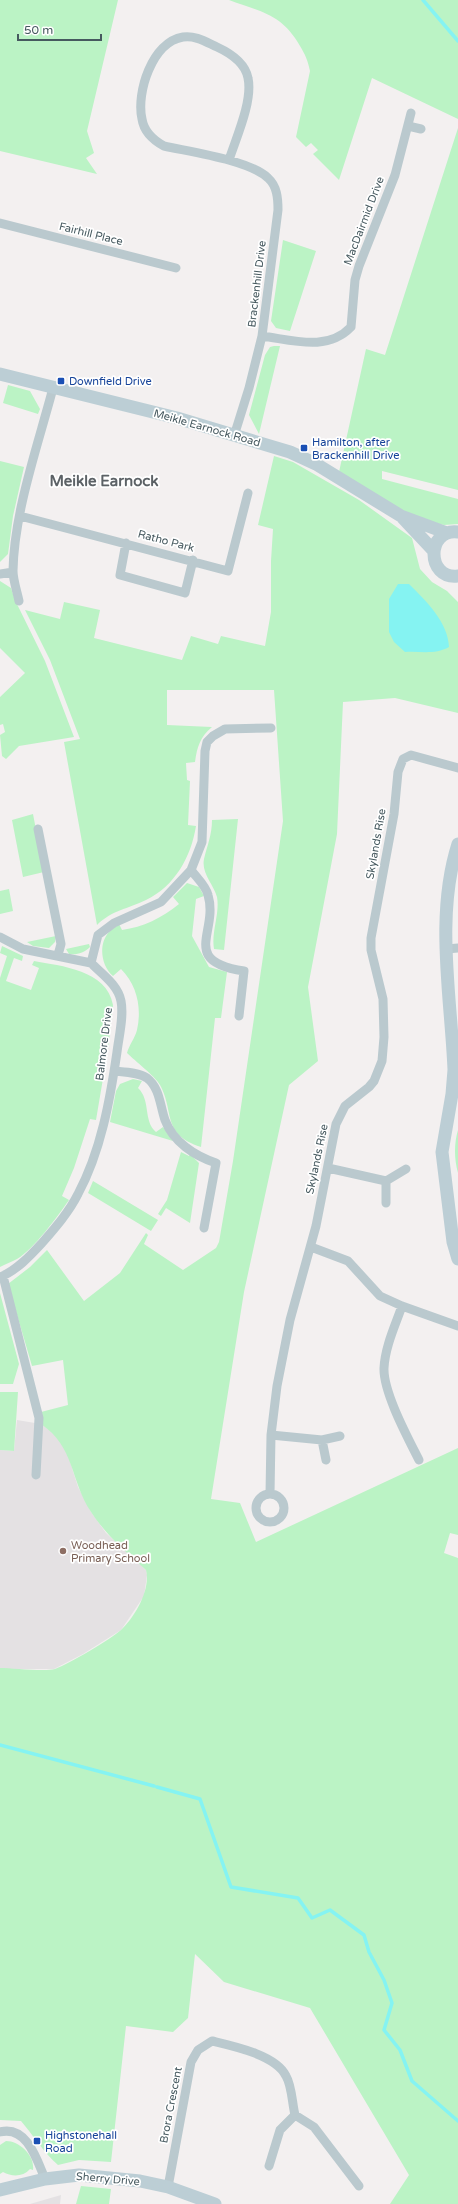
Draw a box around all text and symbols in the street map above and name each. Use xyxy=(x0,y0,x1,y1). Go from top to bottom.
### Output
scale bar xyxy=(18,16,101,42)
text: 50 m xyxy=(24,23,53,37)
street label: MacDairmid Drive xyxy=(341,175,387,267)
street label: Fairhill Place xyxy=(58,220,124,248)
street label: Brackenhill Drive xyxy=(245,240,269,328)
place label: Downfield Drive xyxy=(69,375,152,388)
marker: Downfield Drive xyxy=(56,376,66,386)
street label: Meikle Earnock Road xyxy=(152,407,262,449)
place label: Hamilton, after Brackenhill Drive xyxy=(312,436,400,462)
marker: Hamilton, after Brackenhill Drive xyxy=(299,443,309,453)
district label: Meikle Earnock xyxy=(50,472,158,490)
street label: Ratho Park xyxy=(136,527,196,555)
street label: Skylands Rise xyxy=(363,808,389,880)
street label: Balmore Drive xyxy=(93,1007,115,1081)
street label: Skylands Rise xyxy=(303,1123,331,1195)
place label: Woodhead Primary School xyxy=(71,1539,150,1565)
marker: Woodhead Primary School xyxy=(58,1546,68,1556)
street label: Brora Crescent xyxy=(157,2066,185,2144)
place label: Highstonehall Road xyxy=(45,2129,117,2155)
marker: Highstonehall Road xyxy=(32,2136,42,2146)
street label: Sherry Drive xyxy=(76,2170,140,2188)

